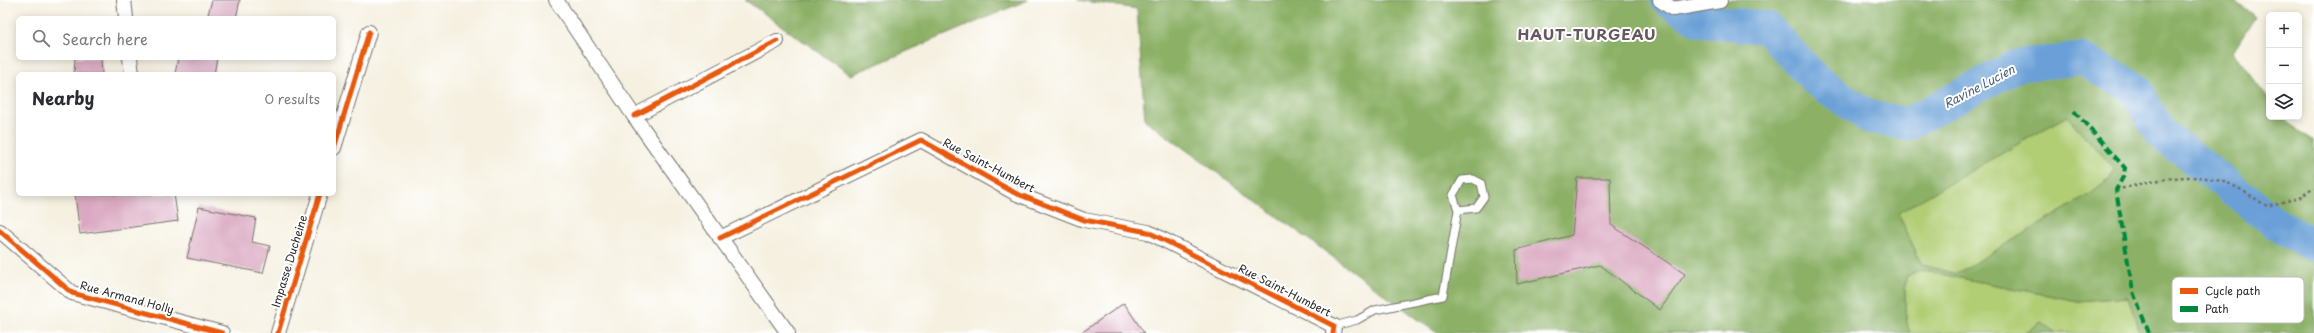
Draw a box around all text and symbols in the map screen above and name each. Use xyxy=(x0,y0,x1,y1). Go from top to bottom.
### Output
map controls xyxy=(2266,12,2302,120)
button: + xyxy=(2266,12,2302,48)
search box xyxy=(16,16,336,60)
district label: HAUT-TURGEAU xyxy=(1518,22,1656,45)
icon: search xyxy=(30,27,52,49)
text: Search here xyxy=(62,27,148,50)
button: − xyxy=(2266,48,2302,84)
water label: Ravine Lucien xyxy=(1940,59,2018,112)
button: layers xyxy=(2266,84,2302,120)
text: Nearby xyxy=(32,85,94,111)
text: 0 results xyxy=(265,89,320,108)
street label: Rue Saint-Humbert xyxy=(940,134,1038,197)
street label: Impasse Ducheine xyxy=(267,213,311,309)
street label: Rue Saint-Humbert xyxy=(1236,259,1335,321)
street label: Rue Armand Holly xyxy=(78,276,176,318)
legend xyxy=(2172,277,2304,323)
text: Cycle path xyxy=(2205,282,2260,299)
text: Path xyxy=(2205,300,2229,317)

